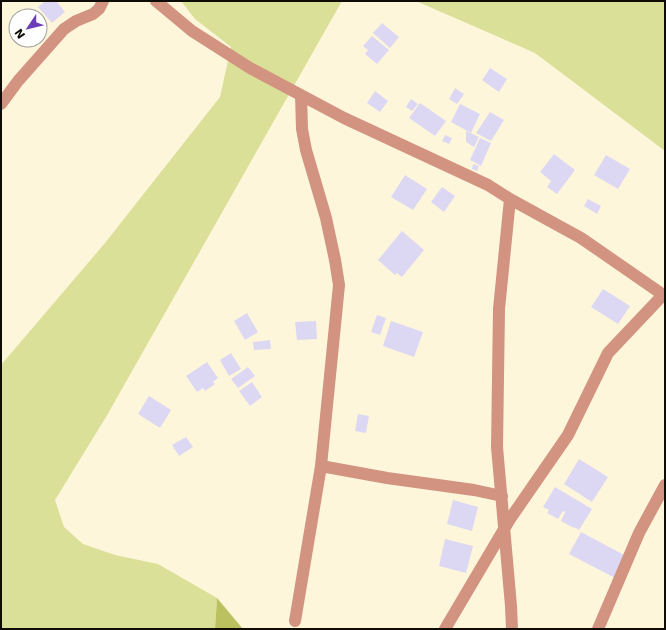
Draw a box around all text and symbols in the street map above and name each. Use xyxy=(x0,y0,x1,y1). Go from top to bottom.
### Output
north arrow xyxy=(8,8,48,48)
text: N xyxy=(12,26,28,41)

